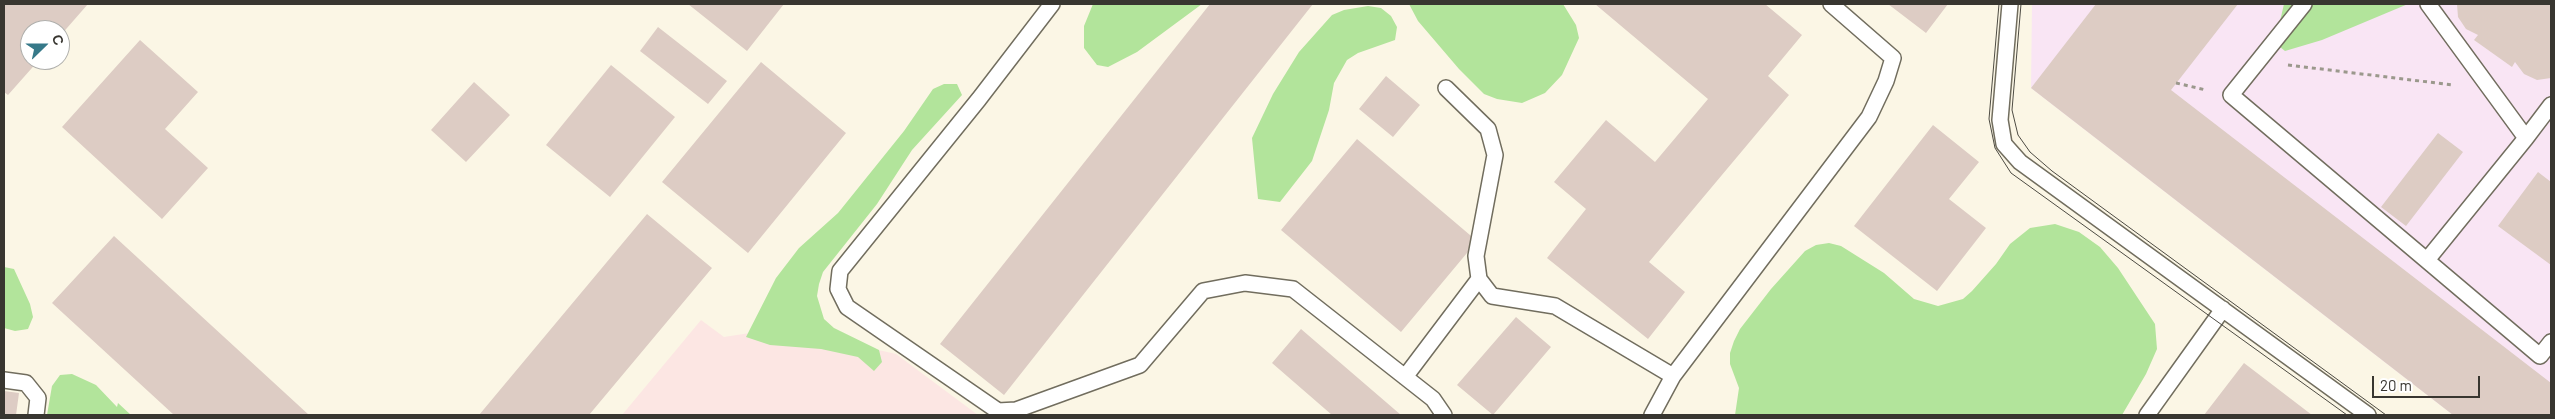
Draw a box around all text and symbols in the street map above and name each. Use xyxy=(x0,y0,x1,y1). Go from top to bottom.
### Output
north arrow xyxy=(20,20,70,70)
text: С xyxy=(49,32,68,47)
scale bar xyxy=(2375,366,2482,398)
text: 20 m xyxy=(2380,376,2412,394)

